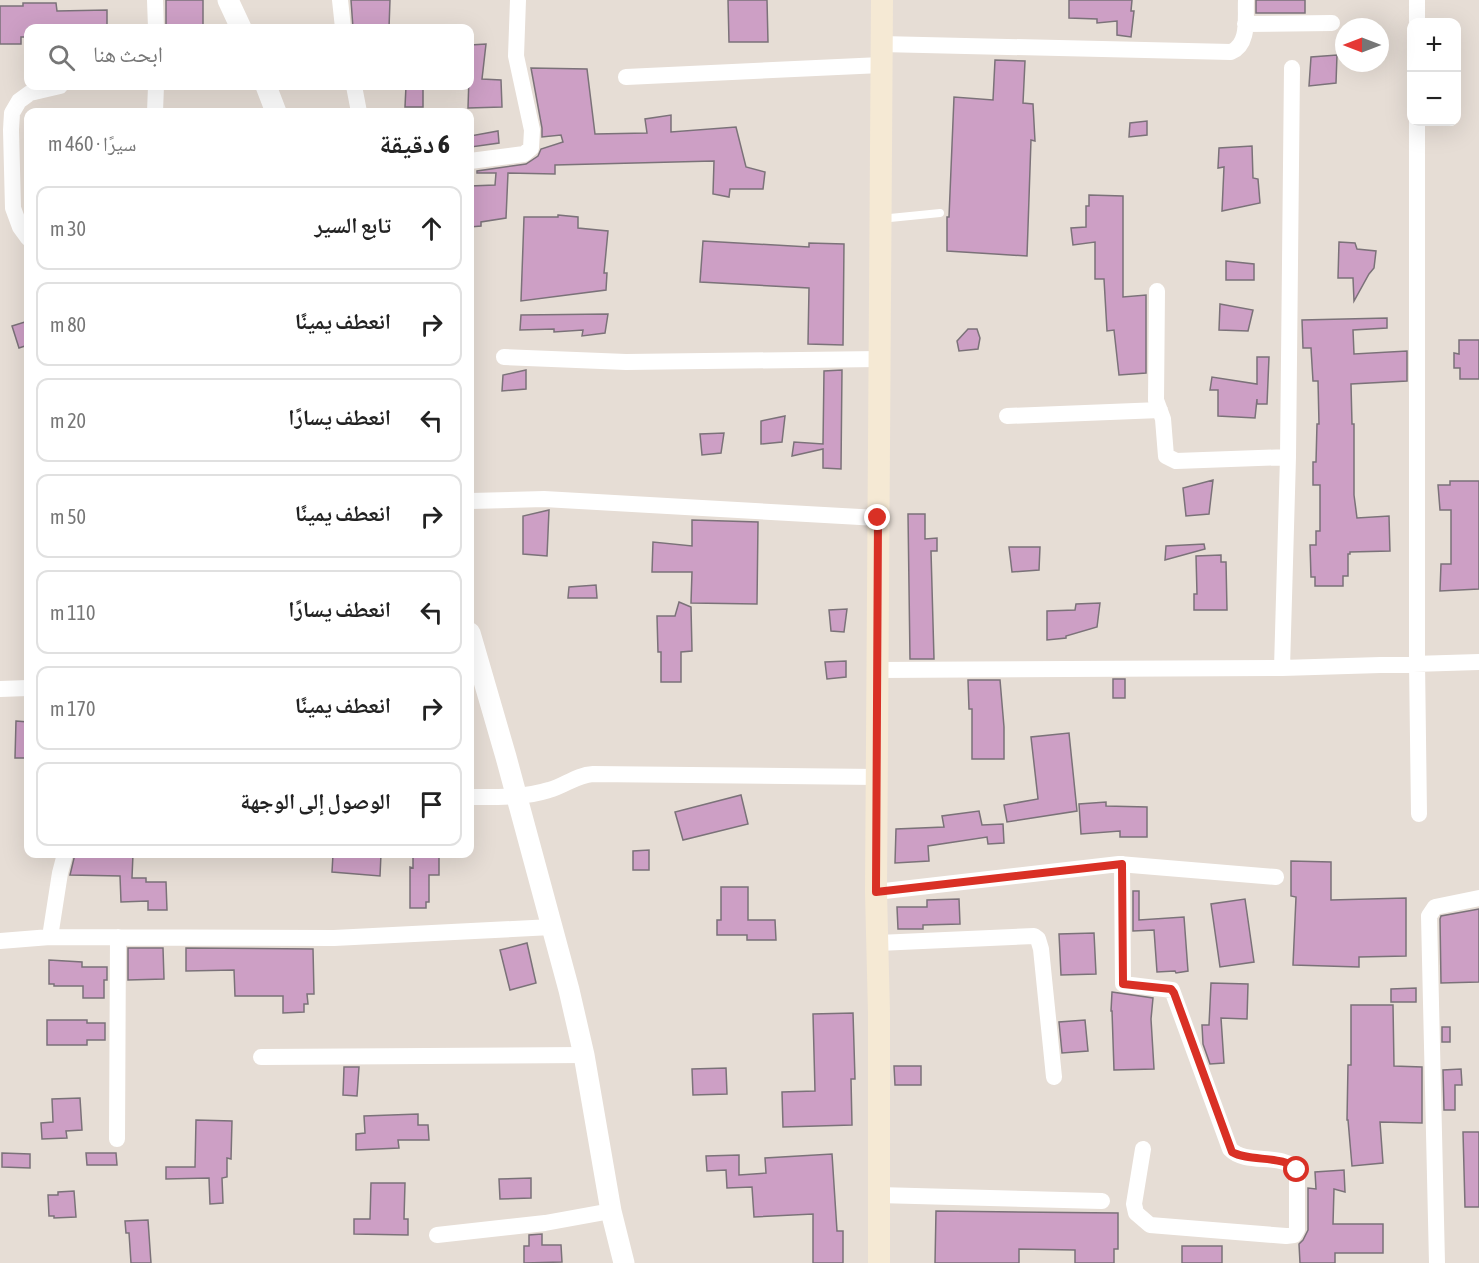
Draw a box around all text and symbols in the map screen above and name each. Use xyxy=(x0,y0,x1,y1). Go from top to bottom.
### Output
north arrow xyxy=(1335,18,1389,72)
map controls xyxy=(1407,18,1461,126)
button: + xyxy=(1407,18,1461,72)
search box xyxy=(24,24,474,90)
icon: search xyxy=(45,41,78,74)
text: ابحث هنا xyxy=(93,41,163,67)
button: − xyxy=(1407,72,1461,126)
text: 6 دقيقة xyxy=(380,129,450,159)
text: سيرًا · 460 m xyxy=(48,132,136,155)
text: تابع السير xyxy=(315,212,391,238)
icon: ahead xyxy=(415,212,448,245)
text: 30 m xyxy=(50,217,86,240)
text: انعطف يمينًا xyxy=(295,308,391,334)
icon: right xyxy=(415,308,448,341)
text: 80 m xyxy=(50,313,86,336)
text: انعطف يسارًا xyxy=(288,404,391,430)
icon: left xyxy=(415,404,448,437)
text: 20 m xyxy=(50,409,86,432)
text: انعطف يمينًا xyxy=(295,500,391,526)
icon: right xyxy=(415,500,448,533)
route end xyxy=(864,504,890,530)
text: 50 m xyxy=(50,505,86,528)
text: انعطف يسارًا xyxy=(288,596,391,622)
icon: left xyxy=(415,596,448,629)
text: 110 m xyxy=(50,601,95,624)
text: انعطف يمينًا xyxy=(295,692,391,718)
icon: right xyxy=(415,692,448,725)
text: 170 m xyxy=(50,697,95,720)
text: الوصول إلى الوجهة xyxy=(240,788,391,814)
icon: arrive xyxy=(415,788,448,821)
route start xyxy=(1283,1156,1309,1182)

